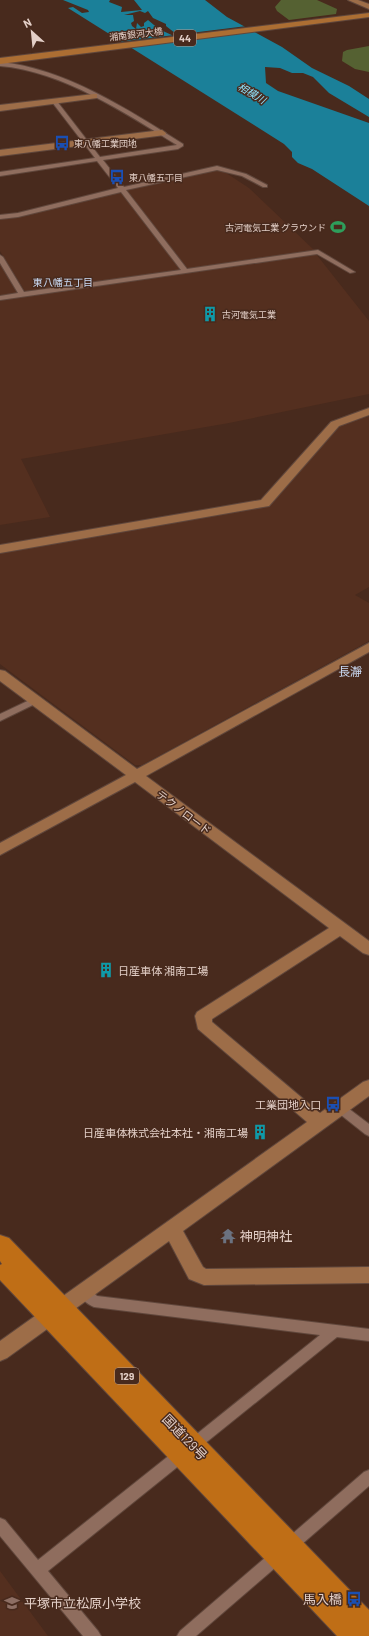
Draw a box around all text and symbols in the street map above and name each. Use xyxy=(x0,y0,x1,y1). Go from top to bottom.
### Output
north arrow xyxy=(12,12,52,52)
text: N xyxy=(21,15,33,30)
street label: 湘南銀河大橋 xyxy=(109,25,163,43)
road number: 44 xyxy=(174,30,196,46)
water label: 相模川 xyxy=(236,80,269,106)
bus stop icon: 東八幡工業団地 xyxy=(53,134,71,152)
place label: 東八幡工業団地 xyxy=(74,138,137,149)
bus stop icon: 東八幡五丁目 xyxy=(108,168,126,186)
place label: 東八幡五丁目 xyxy=(129,172,183,183)
sports icon: 古河電気工業 グラウンド xyxy=(329,218,347,236)
place label: 古河電気工業 グラウンド xyxy=(225,222,326,233)
district label: 東八幡五丁目 xyxy=(33,276,93,288)
building icon: 古河電気工業 xyxy=(201,305,219,323)
place label: 古河電気工業 xyxy=(222,309,276,320)
district label: 長瀞 xyxy=(338,664,362,678)
street label: テクノロード xyxy=(154,787,214,837)
building icon: 日産車体 湘南工場 xyxy=(97,961,115,979)
place label: 日産車体 湘南工場 xyxy=(118,964,208,977)
bus stop icon: 工業団地入口 xyxy=(324,1095,342,1113)
place label: 工業団地入口 xyxy=(255,1098,321,1111)
building icon: 日産車体株式会社本社・湘南工場 xyxy=(251,1123,269,1141)
place label: 日産車体株式会社本社・湘南工場 xyxy=(83,1126,248,1139)
temple icon: 神明神社 xyxy=(219,1227,237,1245)
place label: 神明神社 xyxy=(240,1228,292,1244)
road number: 129 xyxy=(115,1368,139,1384)
street label: 国道129号 xyxy=(159,1411,211,1463)
bus stop icon: 馬入橋 xyxy=(345,1590,363,1608)
place label: 馬入橋 xyxy=(303,1591,342,1607)
school or university icon: 平塚市立松原小学校 xyxy=(3,1594,21,1612)
place label: 平塚市立松原小学校 xyxy=(24,1595,141,1611)

